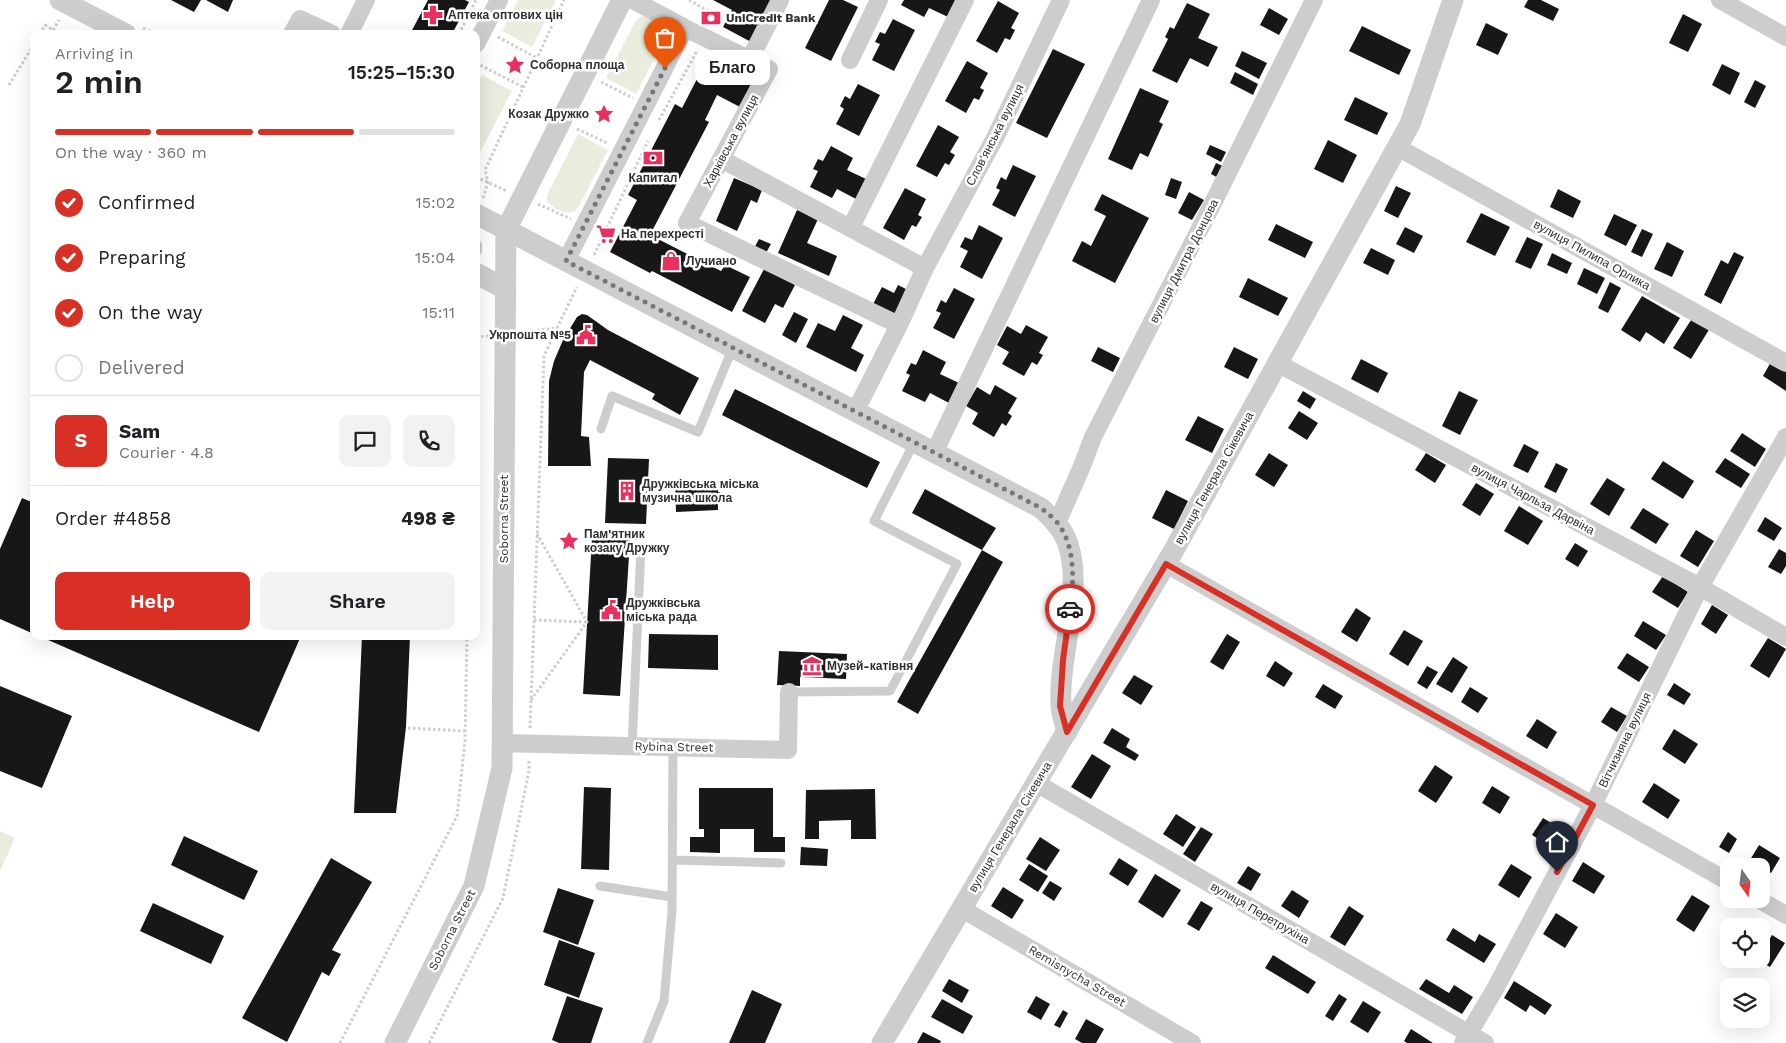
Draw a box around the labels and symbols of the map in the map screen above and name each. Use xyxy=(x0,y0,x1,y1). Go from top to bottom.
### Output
pharmacy icon: Аптека оптових цін xyxy=(422,4,444,26)
bank icon: UniCredit Bank xyxy=(700,7,722,29)
place label: Аптека оптових цін xyxy=(448,8,563,22)
place label: UniCredit Bank xyxy=(726,11,816,25)
pin xyxy=(644,17,686,68)
callout: Благо xyxy=(695,50,770,86)
place icon: Соборна площа xyxy=(504,54,526,76)
place label: Соборна площа xyxy=(530,58,625,72)
street label: Слов'янська вулиця xyxy=(963,82,1027,188)
street label: Харківська вулиця xyxy=(701,92,761,190)
place icon: Козак Дружко xyxy=(593,103,615,125)
place label: Козак Дружко xyxy=(508,107,589,121)
bank icon: Капитал xyxy=(642,147,664,169)
place label: Капитал xyxy=(629,171,677,185)
street label: вулиця Дмитра Донцова xyxy=(1147,197,1221,325)
street label: вулиця Пилипа Орлика xyxy=(1531,217,1653,293)
supermarket icon: На перехресті xyxy=(595,223,617,245)
place label: На перехресті xyxy=(621,227,704,241)
shop icon: Лучиано xyxy=(660,250,682,272)
place label: Лучиано xyxy=(686,254,737,268)
public building icon: Укрпошта №5 xyxy=(575,324,597,346)
place label: Укрпошта №5 xyxy=(489,328,571,342)
street label: вулиця Генерала Сікевича xyxy=(1172,409,1256,547)
street label: вулиця Чарльза Дарвіна xyxy=(1469,461,1597,538)
street label: Soborna Street xyxy=(497,475,511,563)
place label: Дружківська міська музична школа xyxy=(642,477,759,505)
building icon: Дружківська міська музична школа xyxy=(616,480,638,502)
place label: Пам'ятник козаку Дружку xyxy=(584,527,670,555)
place icon: Пам'ятник козаку Дружку xyxy=(558,530,580,552)
courier xyxy=(1045,584,1095,634)
place label: Дружківська міська рада xyxy=(626,596,701,624)
public building icon: Дружківська міська рада xyxy=(600,599,622,621)
museum icon: Музей-катівня xyxy=(801,655,823,677)
place label: Музей-катівня xyxy=(827,659,913,673)
street label: Вітчизняна вулиця xyxy=(1596,690,1654,790)
street label: Rybina Street xyxy=(635,739,713,755)
street label: вулиця Генерала Сікевича xyxy=(966,759,1055,895)
pin xyxy=(1536,821,1578,872)
north arrow xyxy=(1720,858,1770,908)
street label: вулиця Перетрухіна xyxy=(1208,879,1312,947)
street label: Soborna Street xyxy=(426,887,478,973)
street label: Remisnycha Street xyxy=(1026,942,1128,1010)

